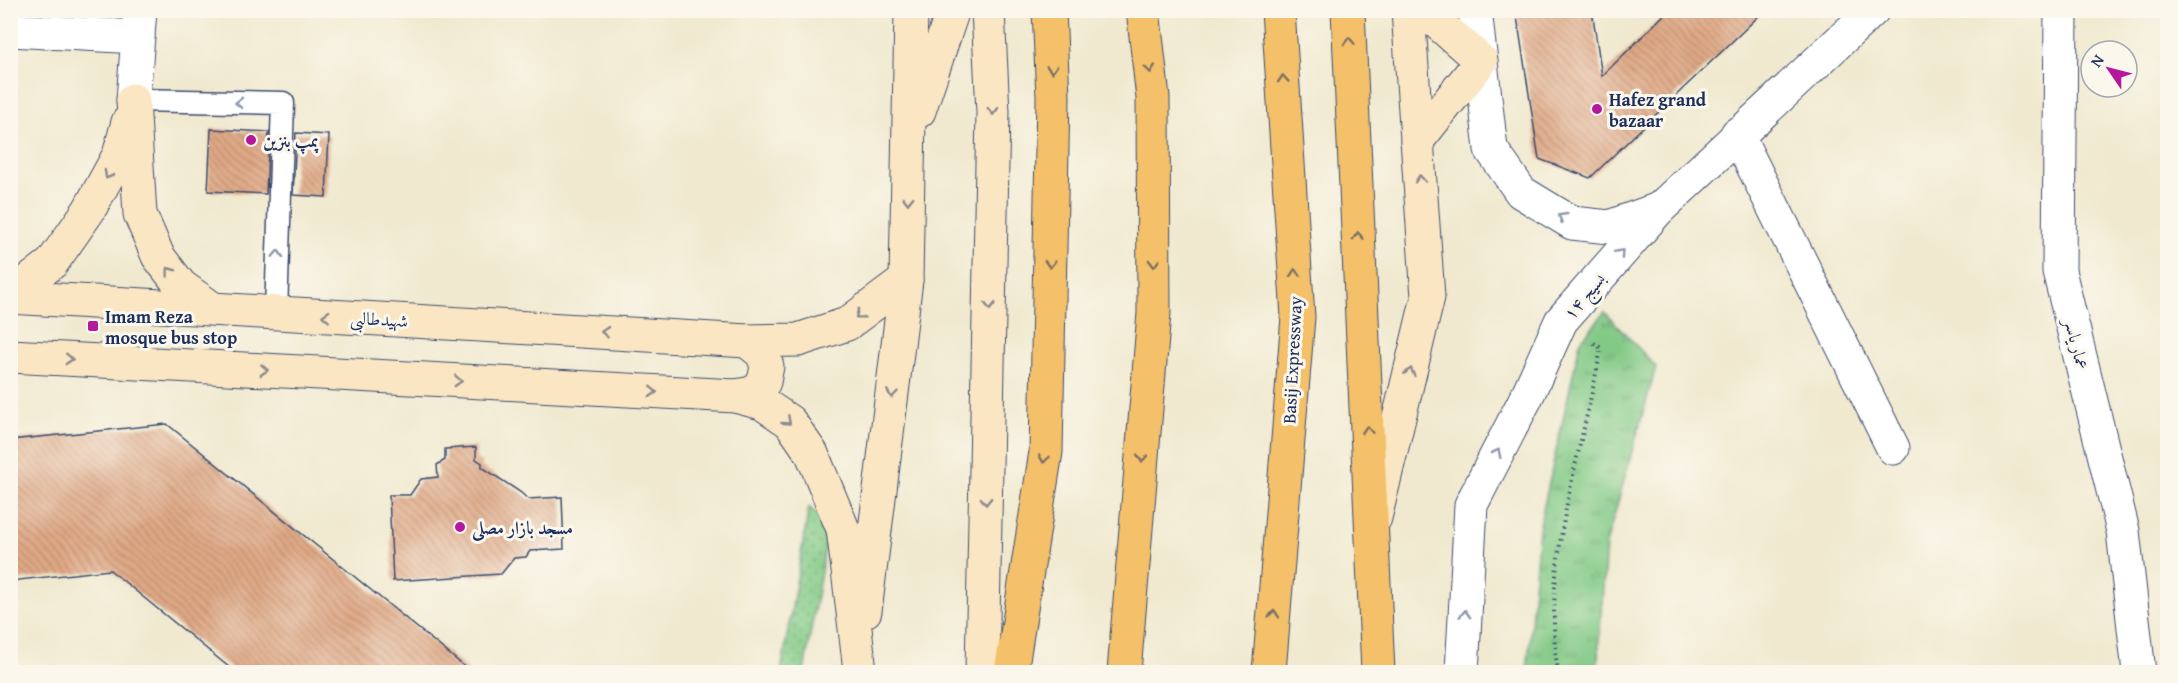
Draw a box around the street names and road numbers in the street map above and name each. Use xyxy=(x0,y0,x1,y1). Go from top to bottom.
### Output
street label: بسیج ۱۴ xyxy=(1556,267,1614,327)
street label: Basij Expressway xyxy=(1275,296,1309,424)
street label: شهیدطالبی xyxy=(349,304,409,336)
street label: عمار یاسر xyxy=(2057,314,2096,372)

